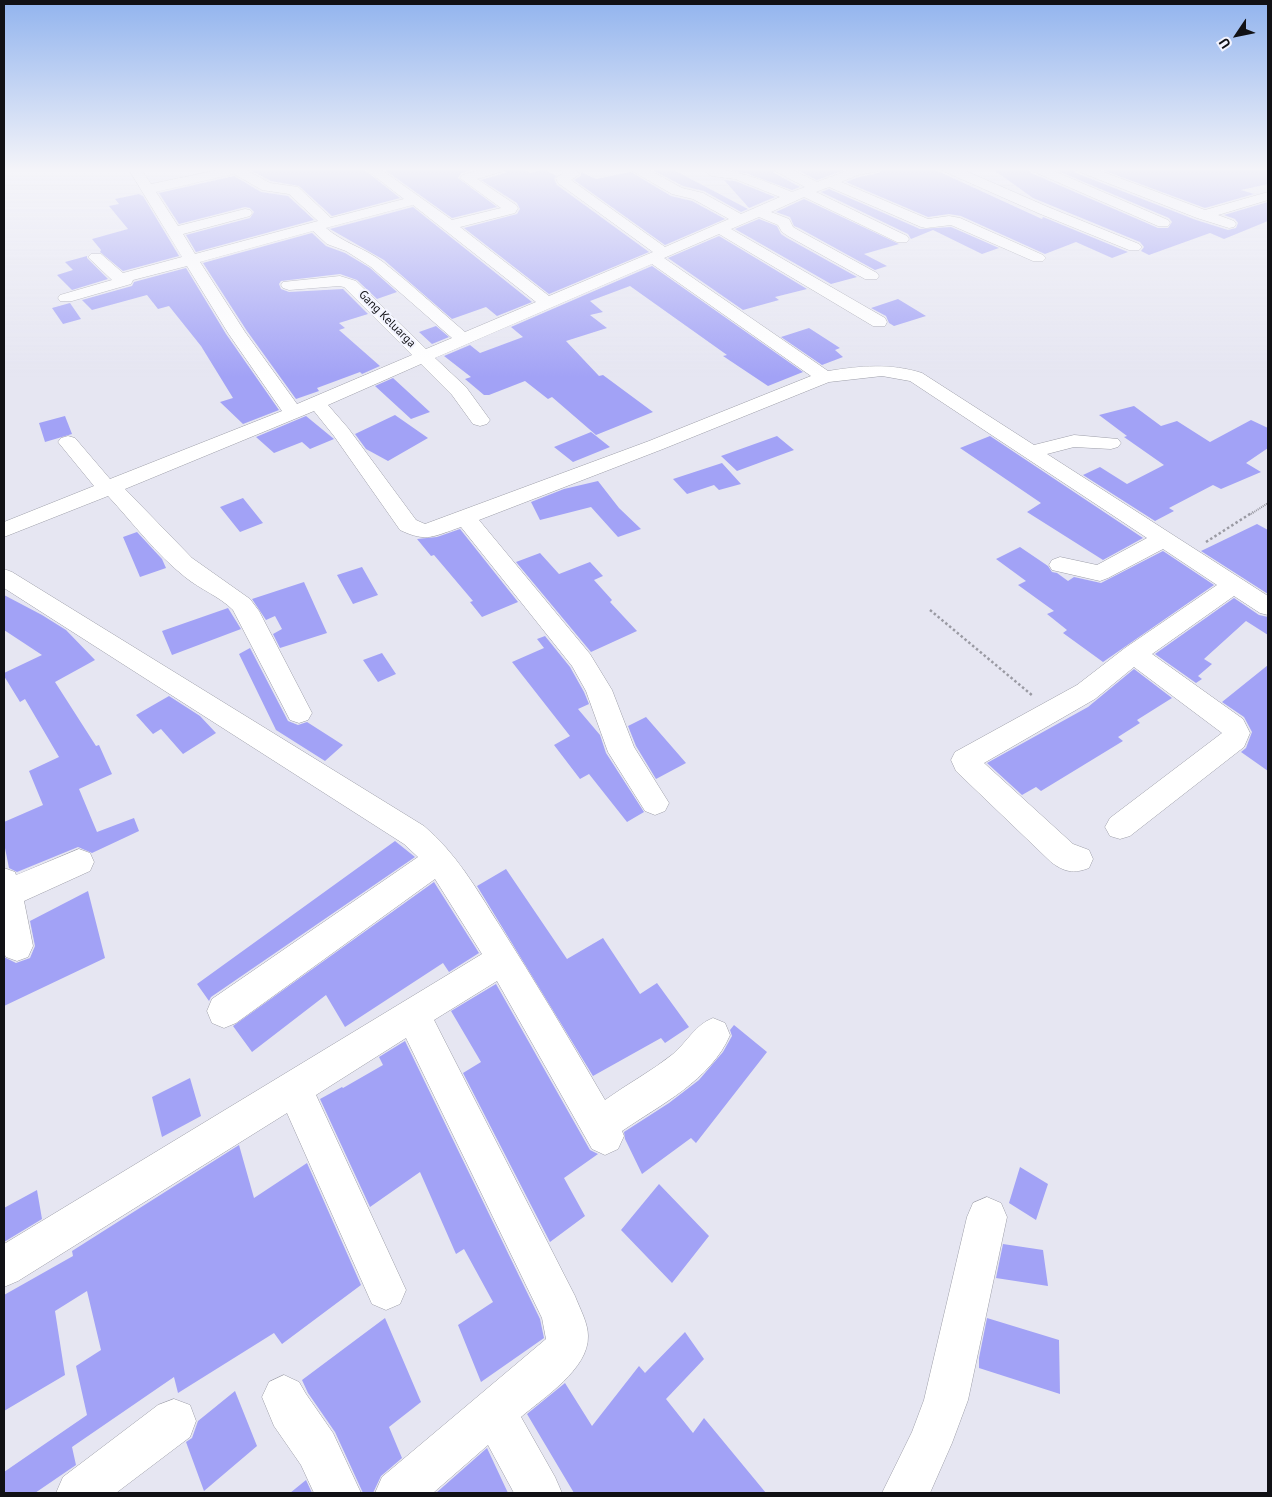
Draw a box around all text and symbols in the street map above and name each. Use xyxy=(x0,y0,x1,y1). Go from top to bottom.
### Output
north arrow xyxy=(1212,10,1262,60)
text: U xyxy=(1215,35,1234,52)
street label: Gang Keluarga xyxy=(355,287,419,351)

